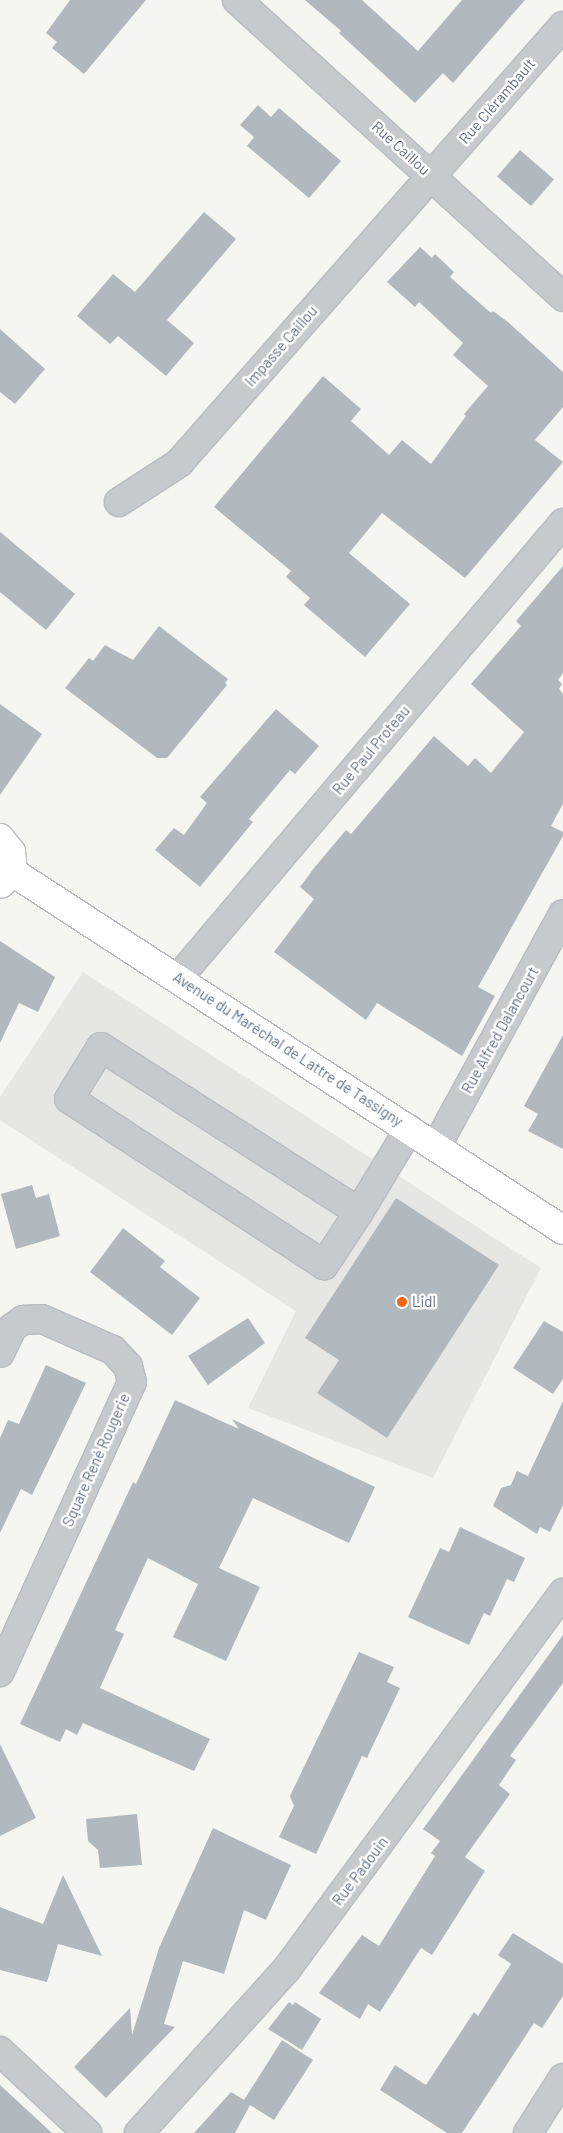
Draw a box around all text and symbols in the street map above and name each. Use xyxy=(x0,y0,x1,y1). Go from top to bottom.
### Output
street label: Rue Clérambault xyxy=(455,55,539,147)
street label: Rue Caillou xyxy=(368,117,434,179)
street label: Impasse Caillou xyxy=(241,302,321,390)
street label: Rue Paul Proteau xyxy=(329,702,413,798)
street label: Rue Alfred Dalancourt xyxy=(458,964,542,1096)
street label: Avenue du Maréchal de Lattre de Tassigny xyxy=(170,968,406,1130)
place label: Lidl xyxy=(412,1293,436,1311)
marker: Lidl xyxy=(396,1296,408,1308)
street label: Square René Rougerie xyxy=(59,1391,133,1529)
street label: Rue Padouin xyxy=(328,1833,392,1909)

